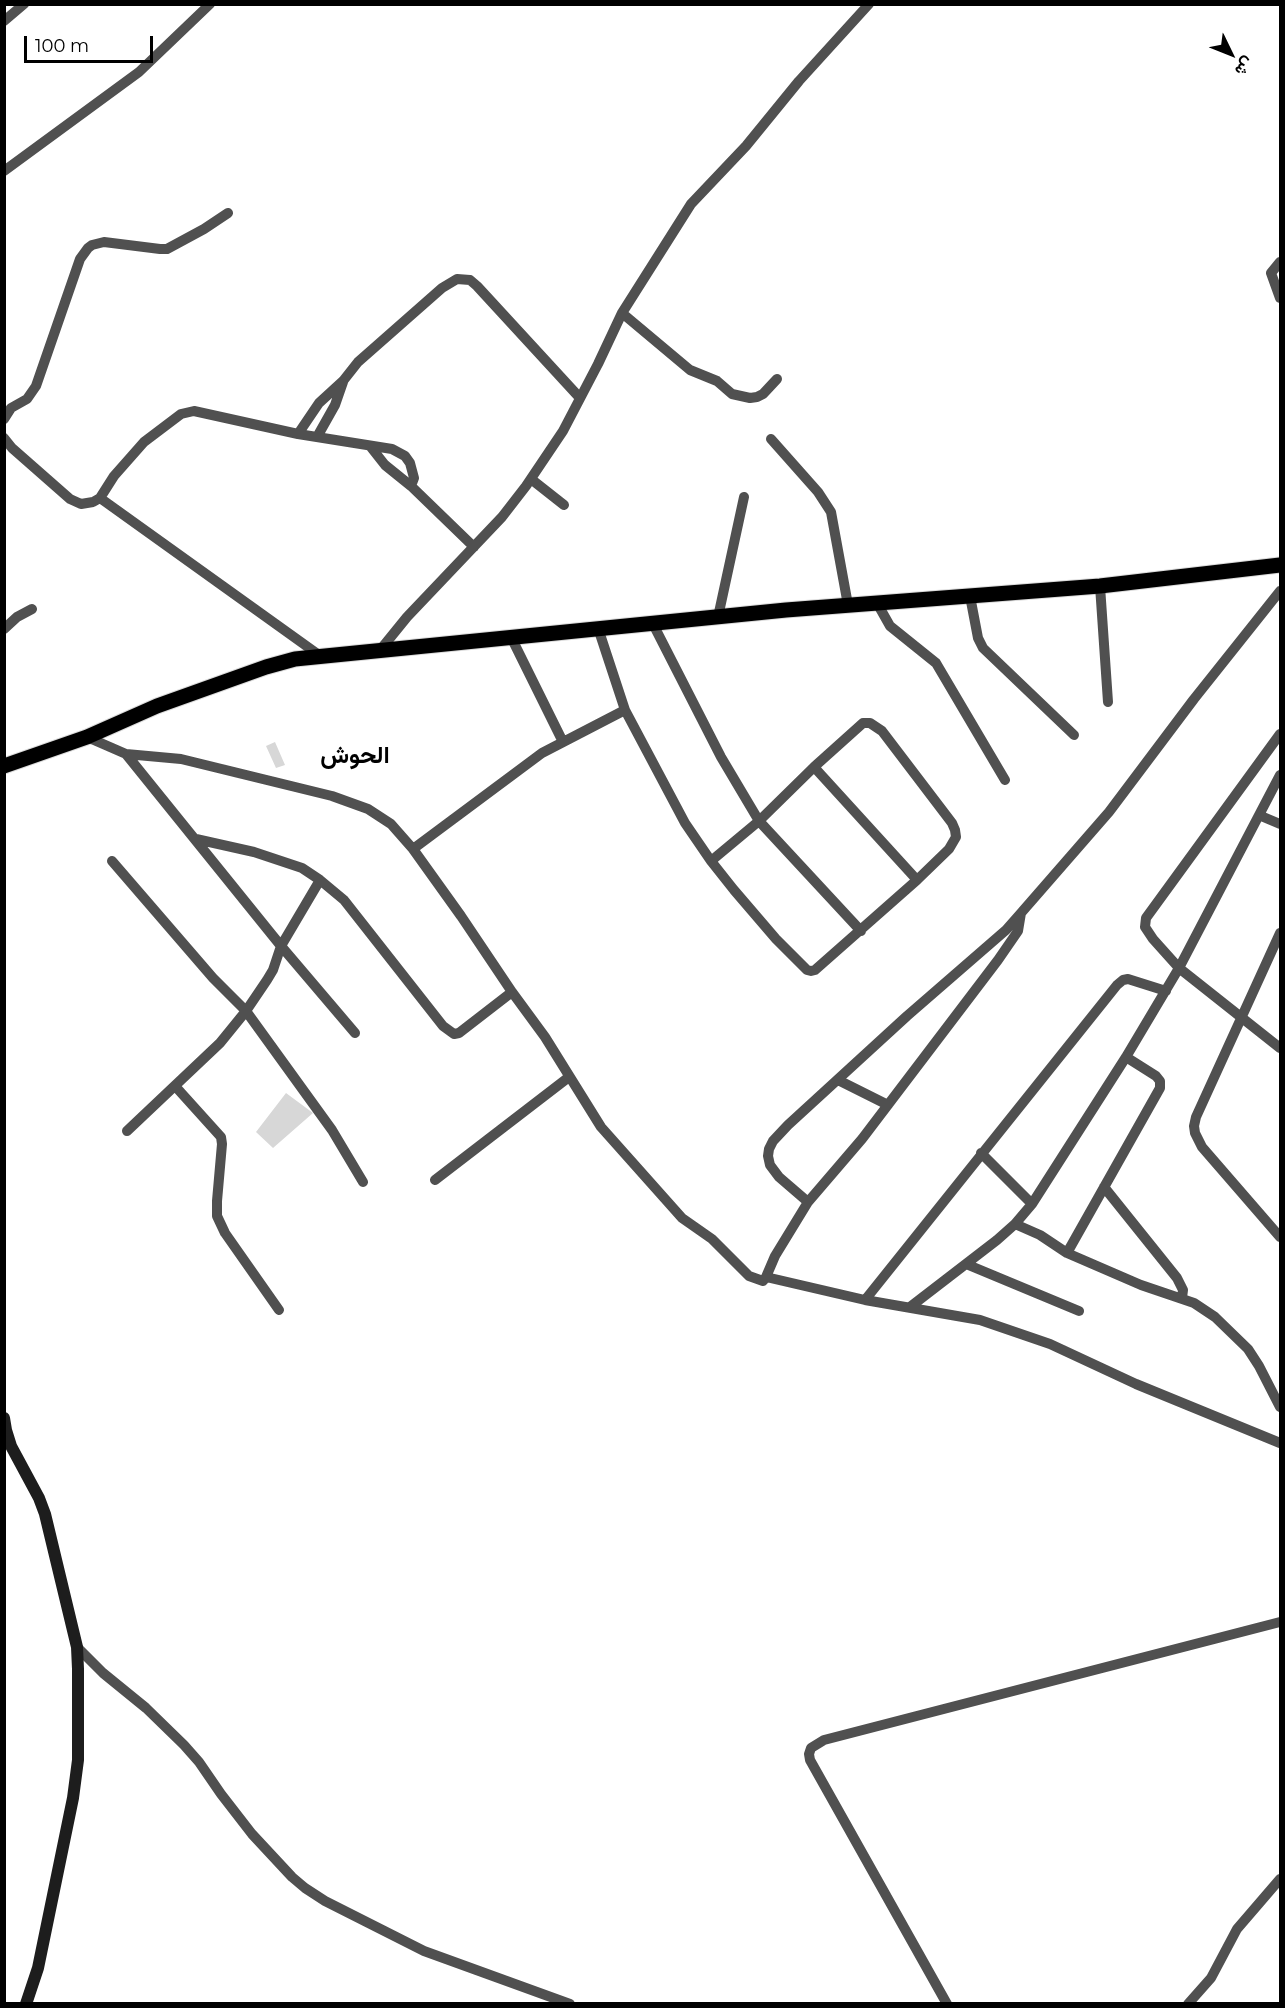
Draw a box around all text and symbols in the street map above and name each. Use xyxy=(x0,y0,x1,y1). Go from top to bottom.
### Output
scale bar xyxy=(27,24,156,62)
north arrow xyxy=(1201,24,1261,84)
text: 100 m xyxy=(35,35,89,57)
text: ش xyxy=(1231,53,1258,80)
district label: الحوش xyxy=(320,742,390,770)

